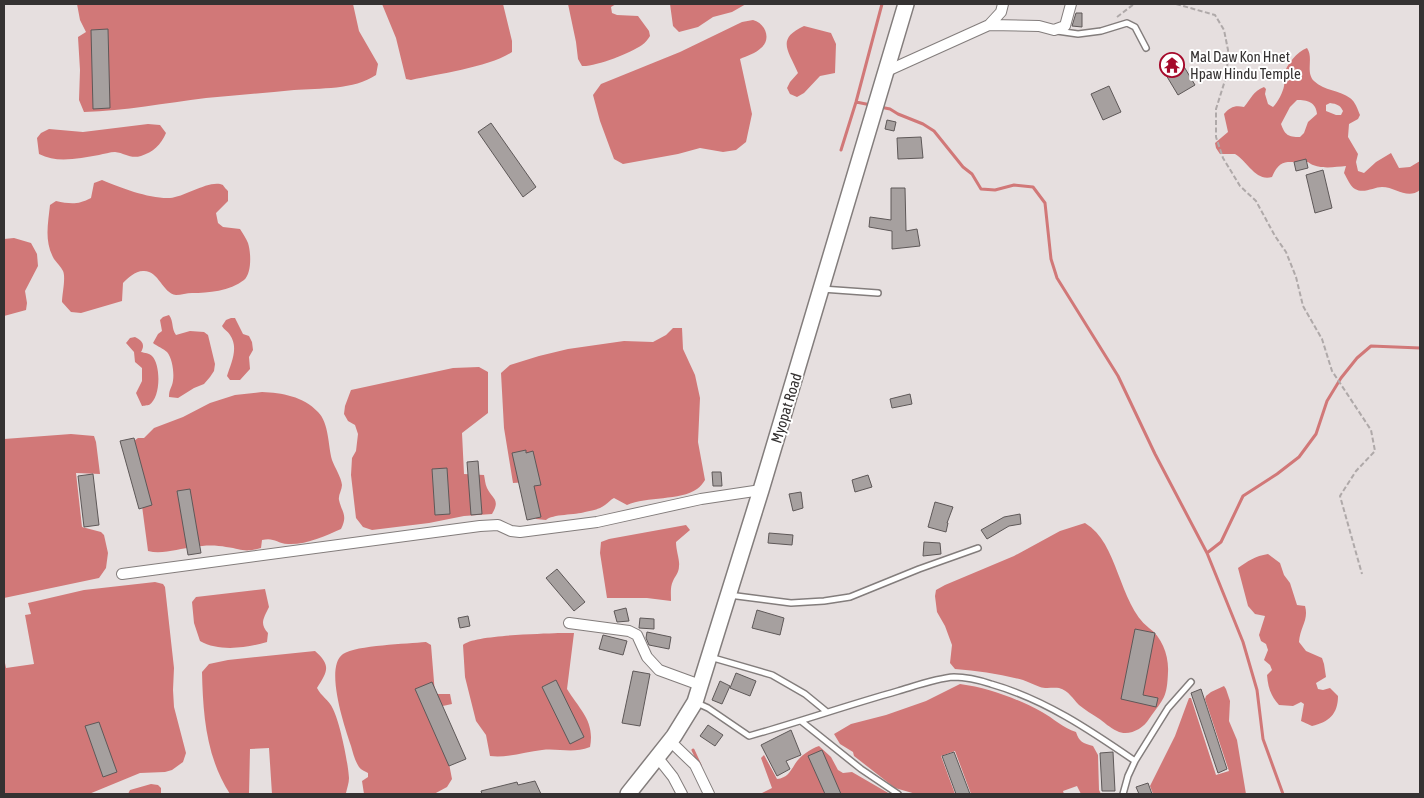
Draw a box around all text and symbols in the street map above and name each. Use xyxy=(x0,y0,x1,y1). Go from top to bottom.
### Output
place label: Mal Daw Kon Hnet Hpaw Hindu Temple xyxy=(1190,48,1301,82)
temple icon: Mal Daw Kon Hnet Hpaw Hindu Temple xyxy=(1159,52,1185,78)
street label: Myopat Road xyxy=(767,371,805,445)

